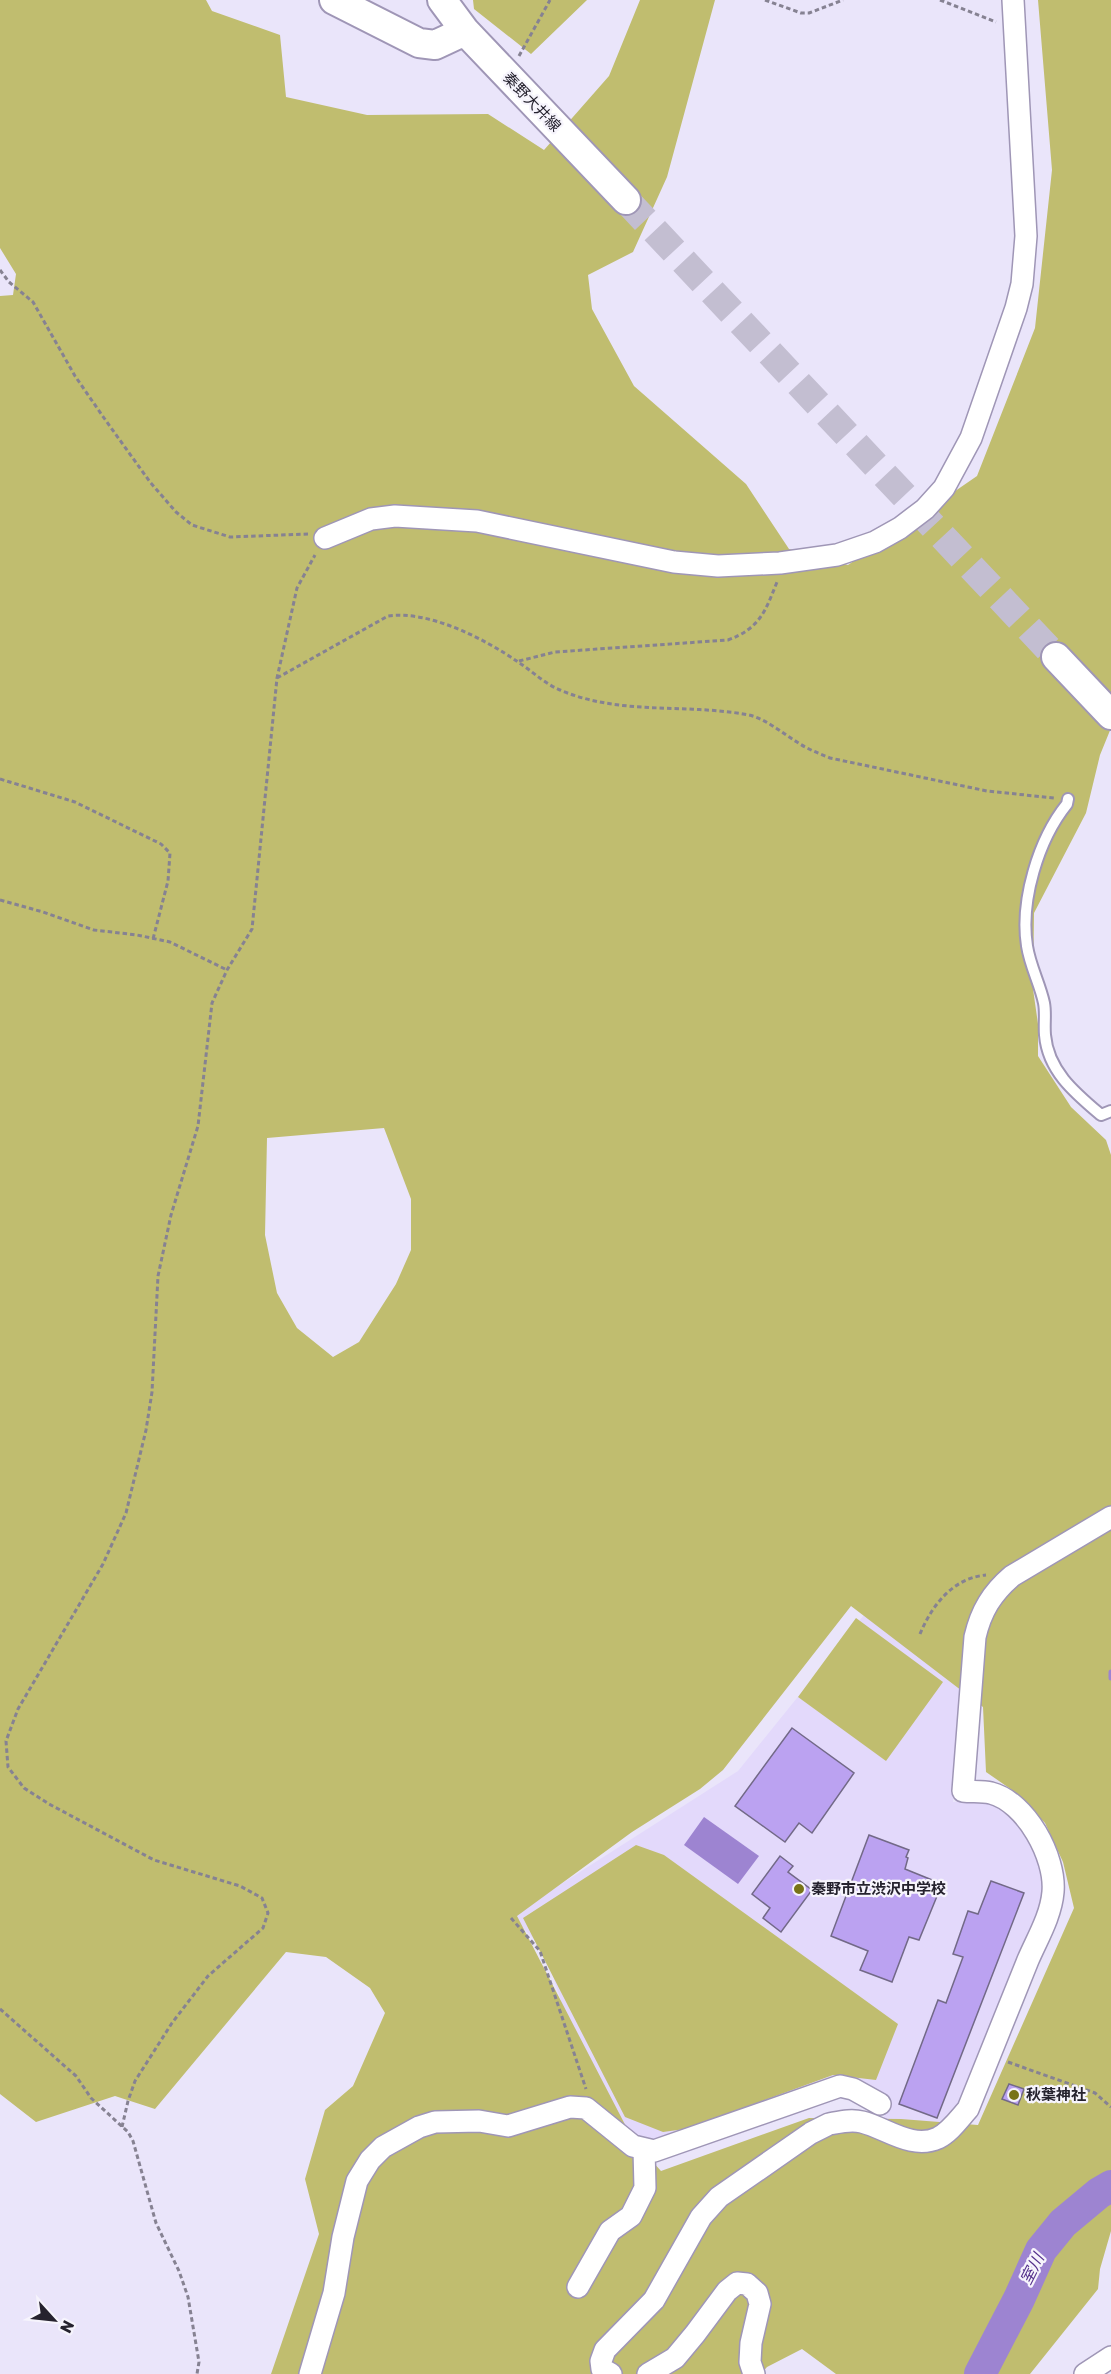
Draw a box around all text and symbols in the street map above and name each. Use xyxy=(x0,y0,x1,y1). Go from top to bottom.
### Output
street label: 秦野大井線 xyxy=(499,69,565,135)
place label: 秦野市立渋沢中学校 xyxy=(811,1880,946,1898)
marker: 秦野市立渋沢中学校 xyxy=(792,1882,806,1896)
place label: 秋葉神社 xyxy=(1026,2086,1086,2104)
marker: 秋葉神社 xyxy=(1007,2088,1021,2102)
water label: 室川 xyxy=(1016,2249,1049,2288)
north arrow xyxy=(24,2290,84,2350)
text: N xyxy=(56,2317,78,2336)

